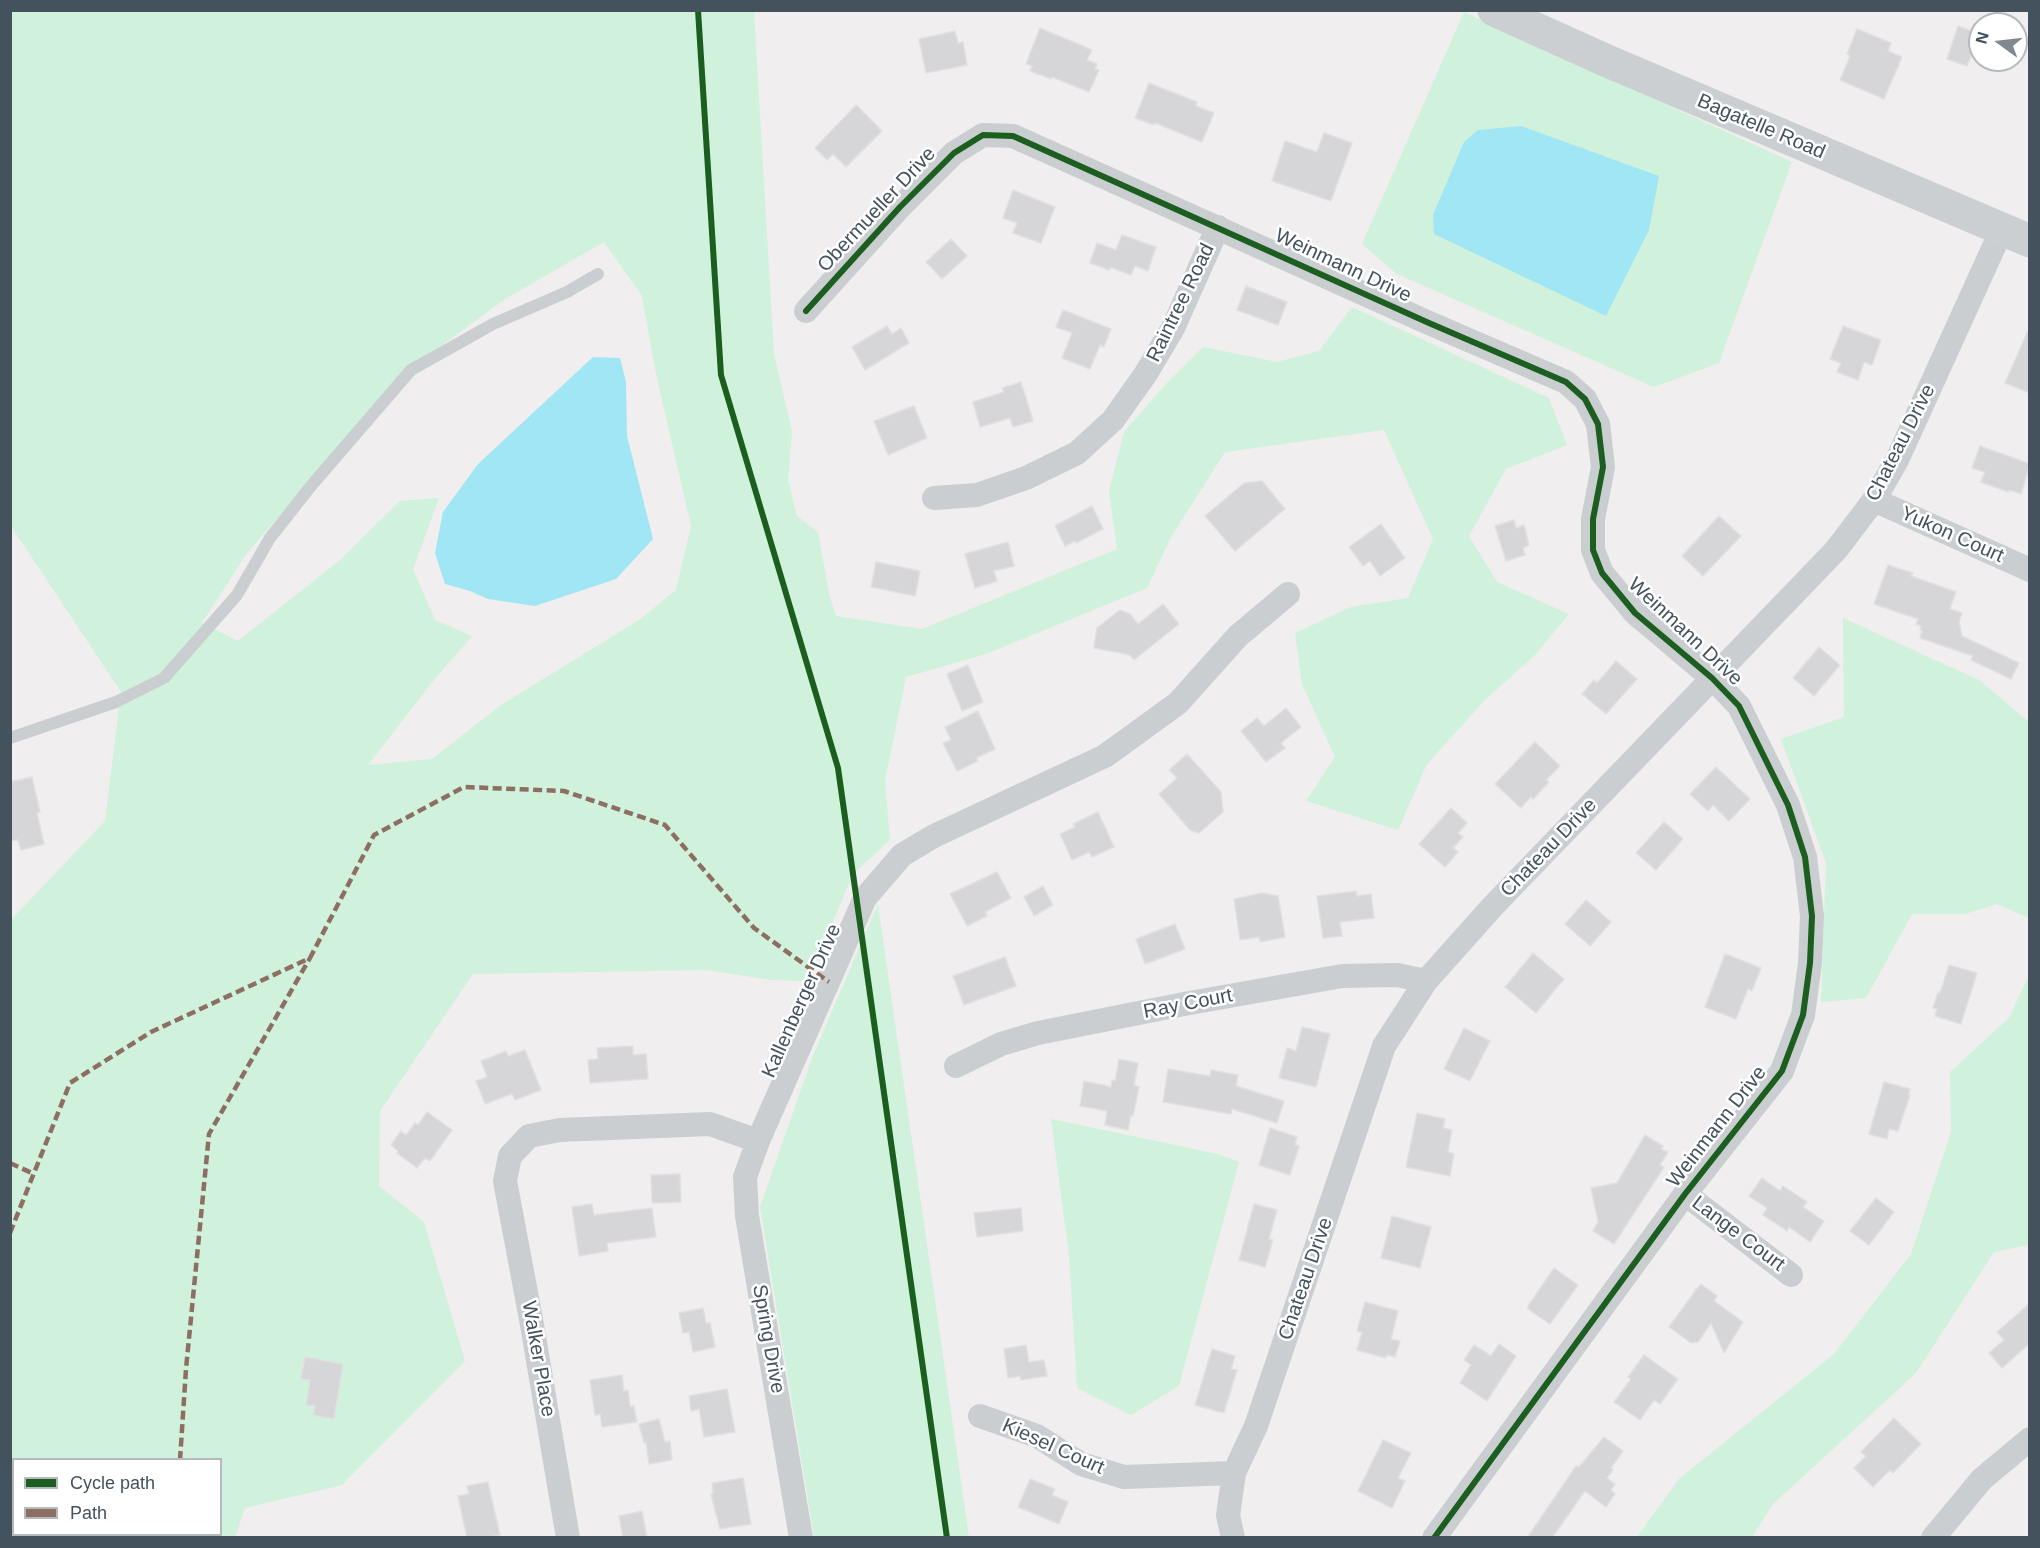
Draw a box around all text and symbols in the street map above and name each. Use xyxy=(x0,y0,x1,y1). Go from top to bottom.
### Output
north arrow xyxy=(1968,12,2028,72)
text: N xyxy=(1972,30,1992,46)
street label: Bagatelle Road xyxy=(1693,89,1829,165)
street label: Obermueller Drive xyxy=(813,142,941,278)
street label: Weinmann Drive xyxy=(1271,224,1415,308)
street label: Raintree Road xyxy=(1142,240,1220,366)
street label: Chateau Drive xyxy=(1861,381,1941,505)
street label: Yukon Court xyxy=(1897,502,2007,568)
street label: Weinmann Drive xyxy=(1623,573,1747,691)
street label: Chateau Drive xyxy=(1496,794,1602,902)
street label: Kallenberger Drive xyxy=(757,920,847,1082)
street label: Ray Court xyxy=(1142,984,1234,1024)
street label: Weinmann Drive xyxy=(1662,1062,1772,1192)
street label: Lange Court xyxy=(1687,1191,1789,1277)
street label: Chateau Drive xyxy=(1274,1215,1338,1343)
street label: Spring Drive xyxy=(747,1283,789,1395)
street label: Walker Place xyxy=(516,1299,560,1419)
street label: Kiesel Court xyxy=(998,1414,1108,1480)
legend xyxy=(12,1458,222,1536)
text: Cycle path xyxy=(70,1473,155,1493)
text: Path xyxy=(70,1503,107,1523)

